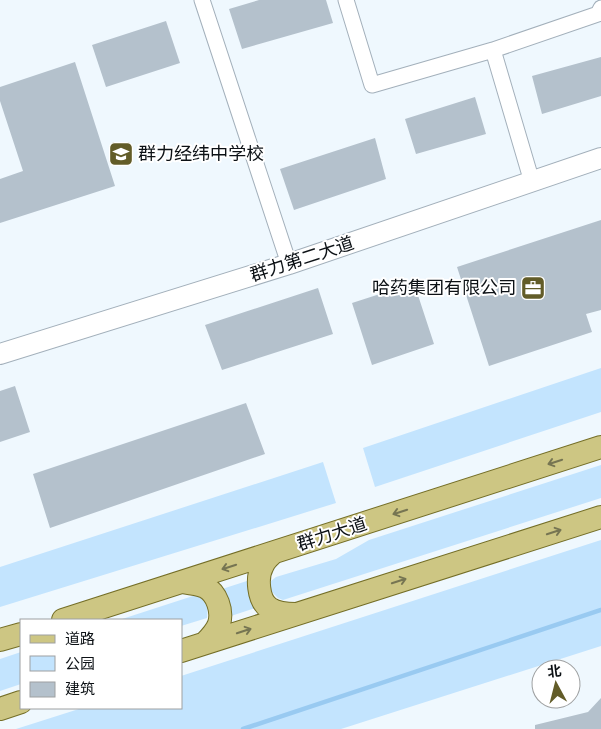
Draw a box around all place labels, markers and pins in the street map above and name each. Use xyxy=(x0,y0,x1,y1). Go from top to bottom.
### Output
school or university icon: 群力经纬中学校 xyxy=(108,141,134,167)
place label: 群力经纬中学校 xyxy=(138,143,264,165)
office icon: 哈药集团有限公司 xyxy=(520,275,546,301)
place label: 哈药集团有限公司 xyxy=(372,277,516,299)

